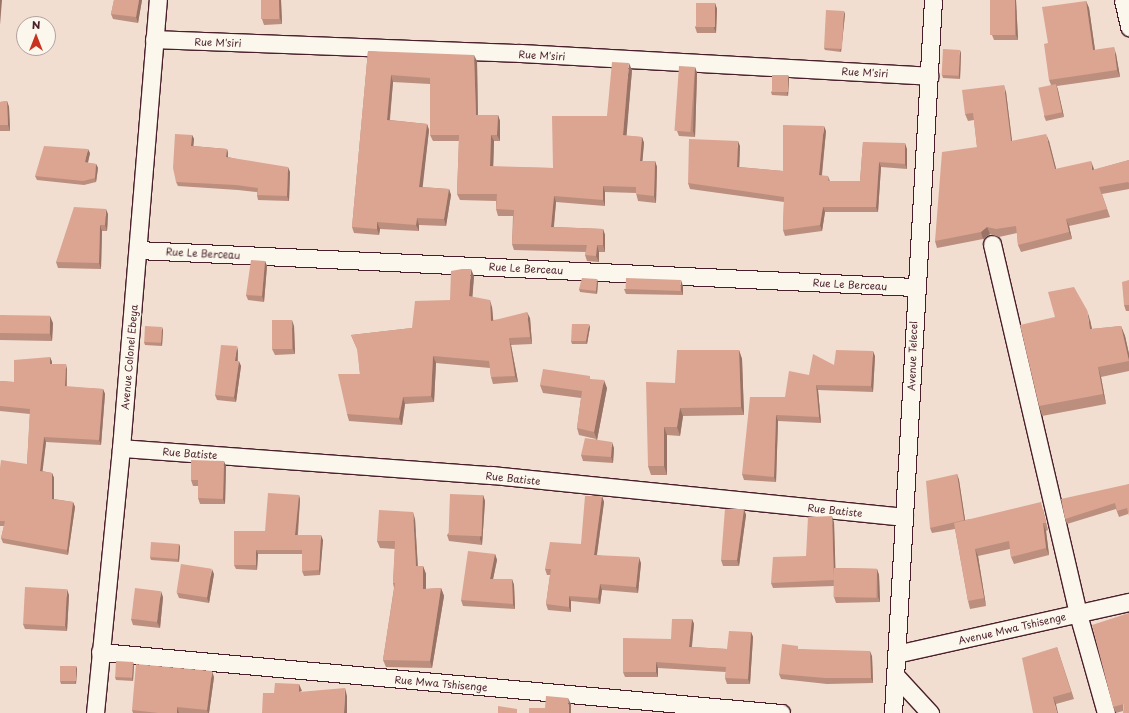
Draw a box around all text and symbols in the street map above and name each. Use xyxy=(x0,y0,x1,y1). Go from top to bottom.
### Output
north arrow xyxy=(16,16,56,56)
text: N xyxy=(32,16,40,33)
street label: Rue M'siri xyxy=(194,35,242,49)
street label: Rue M'siri xyxy=(518,48,566,62)
street label: Rue M'siri xyxy=(841,65,889,79)
street label: Rue Le Berceau xyxy=(165,245,241,261)
street label: Rue Le Berceau xyxy=(488,260,564,276)
street label: Rue Le Berceau xyxy=(812,276,888,292)
street label: Avenue Colonel Ebeya xyxy=(118,304,140,410)
street label: Avenue Telecel xyxy=(905,321,919,391)
street label: Rue Batiste xyxy=(162,445,218,461)
street label: Rue Batiste xyxy=(485,469,541,487)
street label: Rue Batiste xyxy=(807,501,863,519)
street label: Avenue Mwa Tshisenge xyxy=(957,610,1067,646)
street label: Rue Mwa Tshisenge xyxy=(394,673,488,693)

